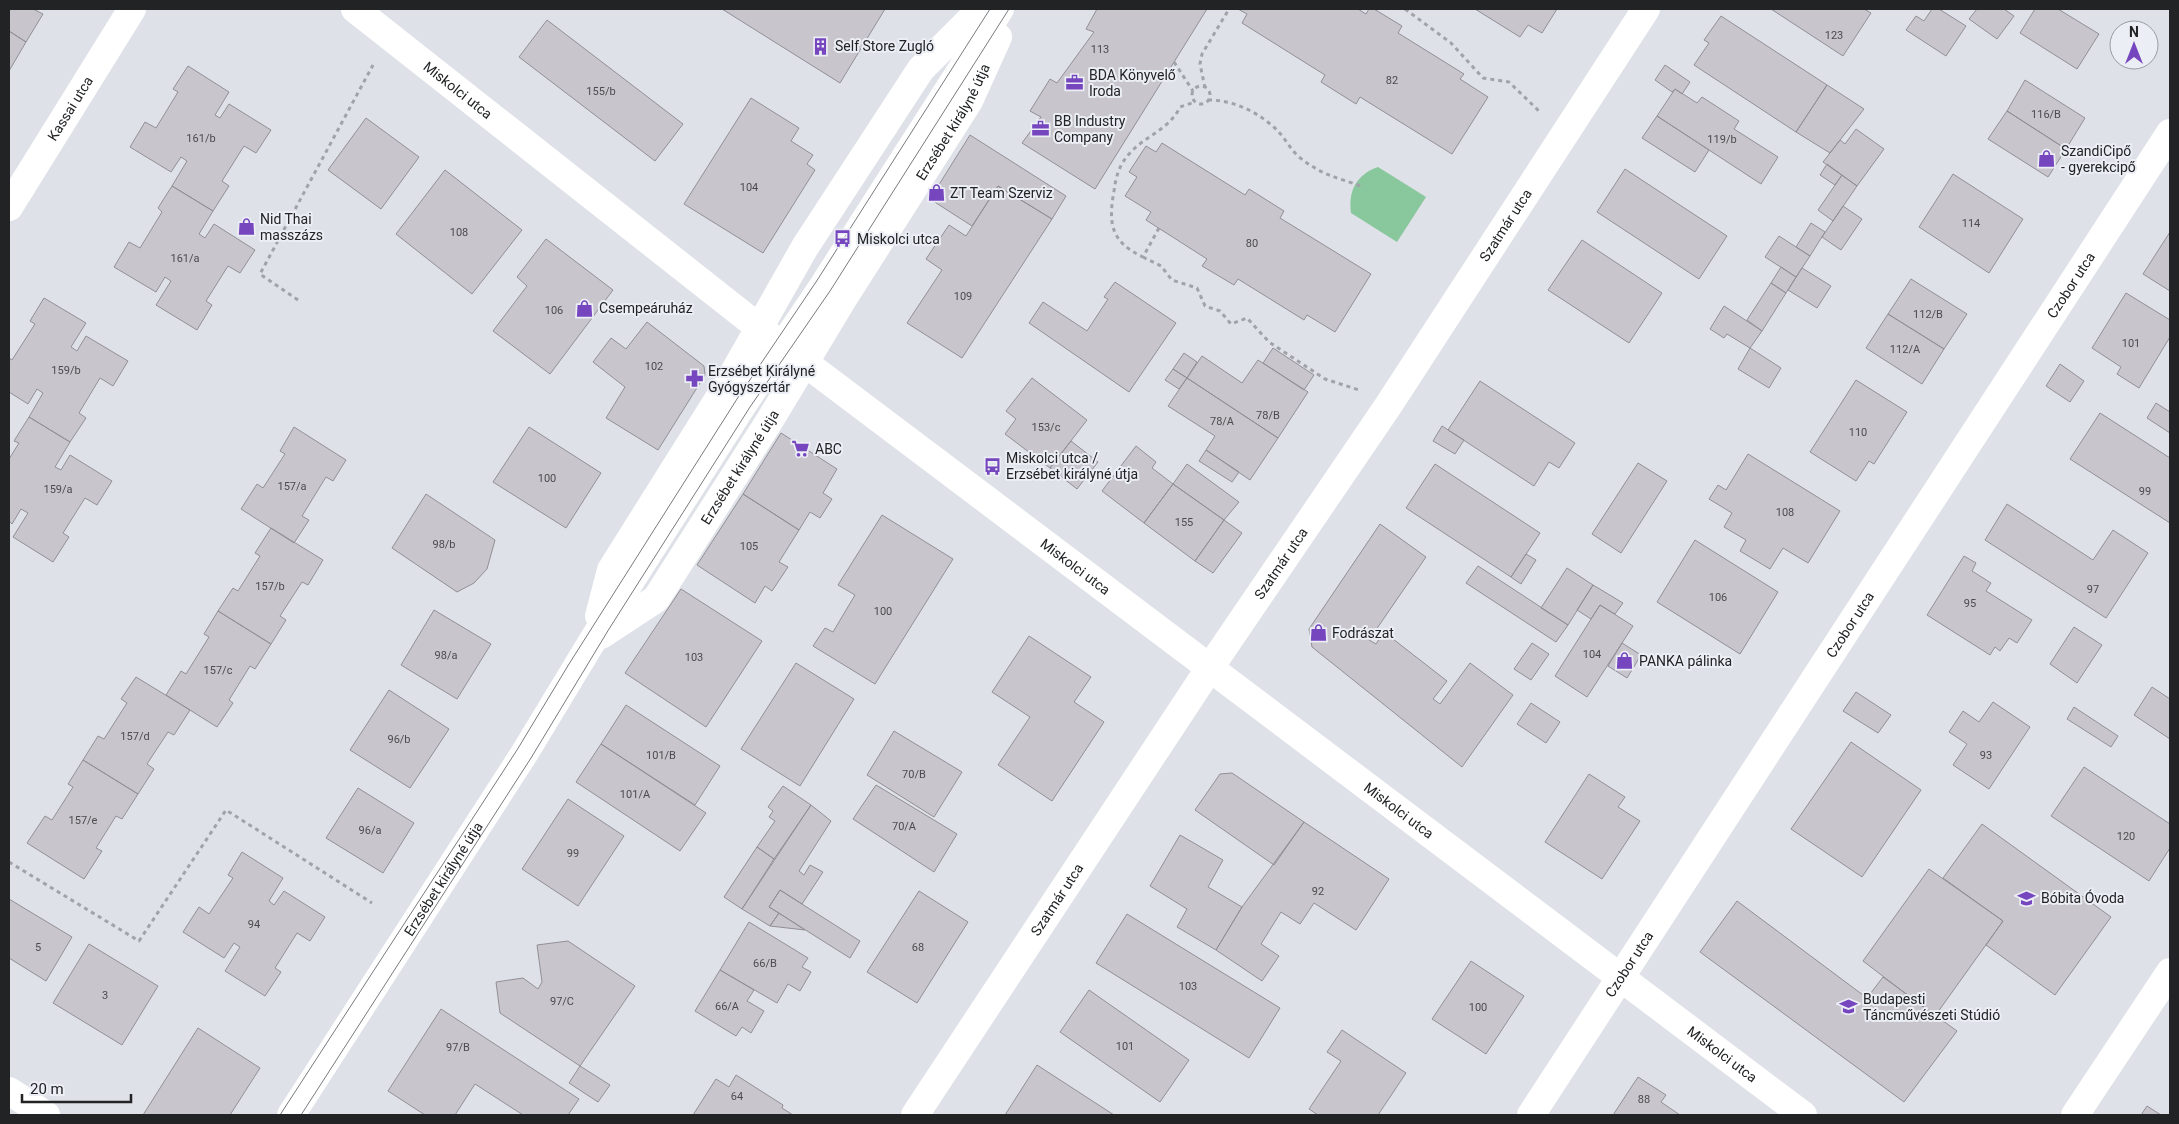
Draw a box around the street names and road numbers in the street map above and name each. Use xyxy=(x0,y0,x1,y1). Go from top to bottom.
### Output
street label: Miskolci utca xyxy=(420,58,495,122)
street label: Erzsébet királyné útja xyxy=(913,61,993,183)
street label: Kassai utca xyxy=(44,73,96,144)
street label: Szatmár utca xyxy=(1476,186,1535,264)
street label: Czobor utca xyxy=(2044,249,2098,321)
street label: Erzsébet királyné útja xyxy=(698,407,782,527)
street label: Szatmár utca xyxy=(1251,525,1311,602)
street label: Miskolci utca xyxy=(1037,535,1113,598)
street label: Czobor utca xyxy=(1823,589,1877,661)
street label: Miskolci utca xyxy=(1361,779,1437,842)
street label: Erzsébet királyné útja xyxy=(401,819,486,939)
street label: Szatmár utca xyxy=(1028,861,1086,939)
street label: Czobor utca xyxy=(1602,928,1656,1000)
street label: Miskolci utca xyxy=(1684,1023,1760,1085)

